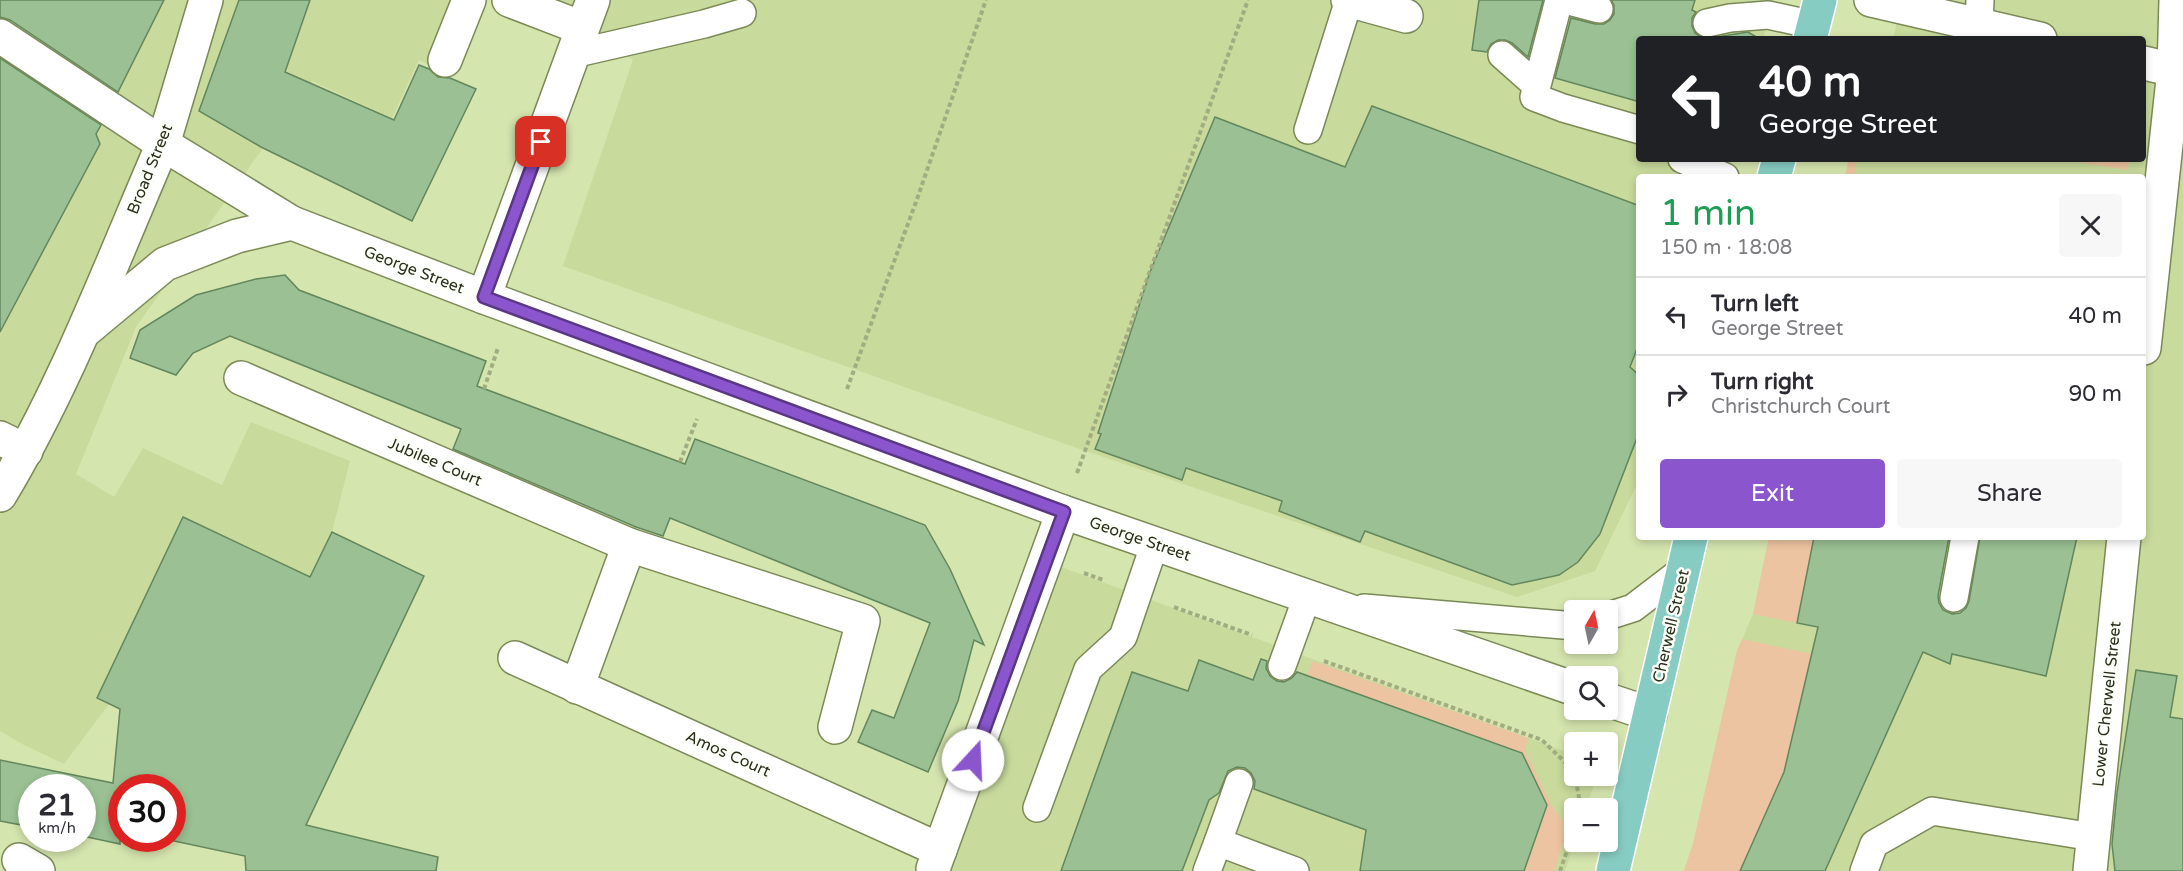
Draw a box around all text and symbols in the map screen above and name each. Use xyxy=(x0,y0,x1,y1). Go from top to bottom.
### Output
text: 40 m xyxy=(1759,57,1861,108)
icon: left xyxy=(1660,60,1738,138)
text: George Street xyxy=(1759,108,1938,141)
pin xyxy=(515,116,566,167)
street label: Broad Street xyxy=(123,121,177,217)
icon: arrive xyxy=(524,125,557,158)
text: 1 min xyxy=(1660,192,1756,235)
button: close xyxy=(2059,194,2122,257)
text: 150 m · 18:08 xyxy=(1660,236,1792,260)
street label: George Street xyxy=(361,242,467,298)
text: Turn left xyxy=(1711,291,1799,317)
icon: left xyxy=(1660,300,1693,333)
text: 40 m xyxy=(2068,303,2122,329)
text: George Street xyxy=(1711,317,1843,341)
text: Turn right xyxy=(1711,369,1813,395)
icon: right xyxy=(1660,378,1693,411)
text: 90 m xyxy=(2068,381,2122,407)
text: Christchurch Court xyxy=(1711,395,1890,419)
street label: Jubilee Court xyxy=(385,433,485,491)
button: Exit xyxy=(1660,459,1885,528)
button: Share xyxy=(1897,459,2122,528)
street label: George Street xyxy=(1087,512,1193,566)
street label: Cherwell Street xyxy=(1648,567,1694,685)
north arrow xyxy=(1564,600,1618,654)
map controls xyxy=(1564,600,1618,852)
street label: Lower Cherwell Street xyxy=(2088,620,2126,788)
button: search xyxy=(1564,666,1618,720)
street label: Amos Court xyxy=(683,726,773,782)
position arrow xyxy=(941,728,1005,792)
button: + xyxy=(1564,732,1618,786)
speed limit sign: 30 xyxy=(108,774,186,852)
text: 21 xyxy=(38,787,76,824)
button: − xyxy=(1564,798,1618,852)
text: km/h xyxy=(38,819,76,837)

